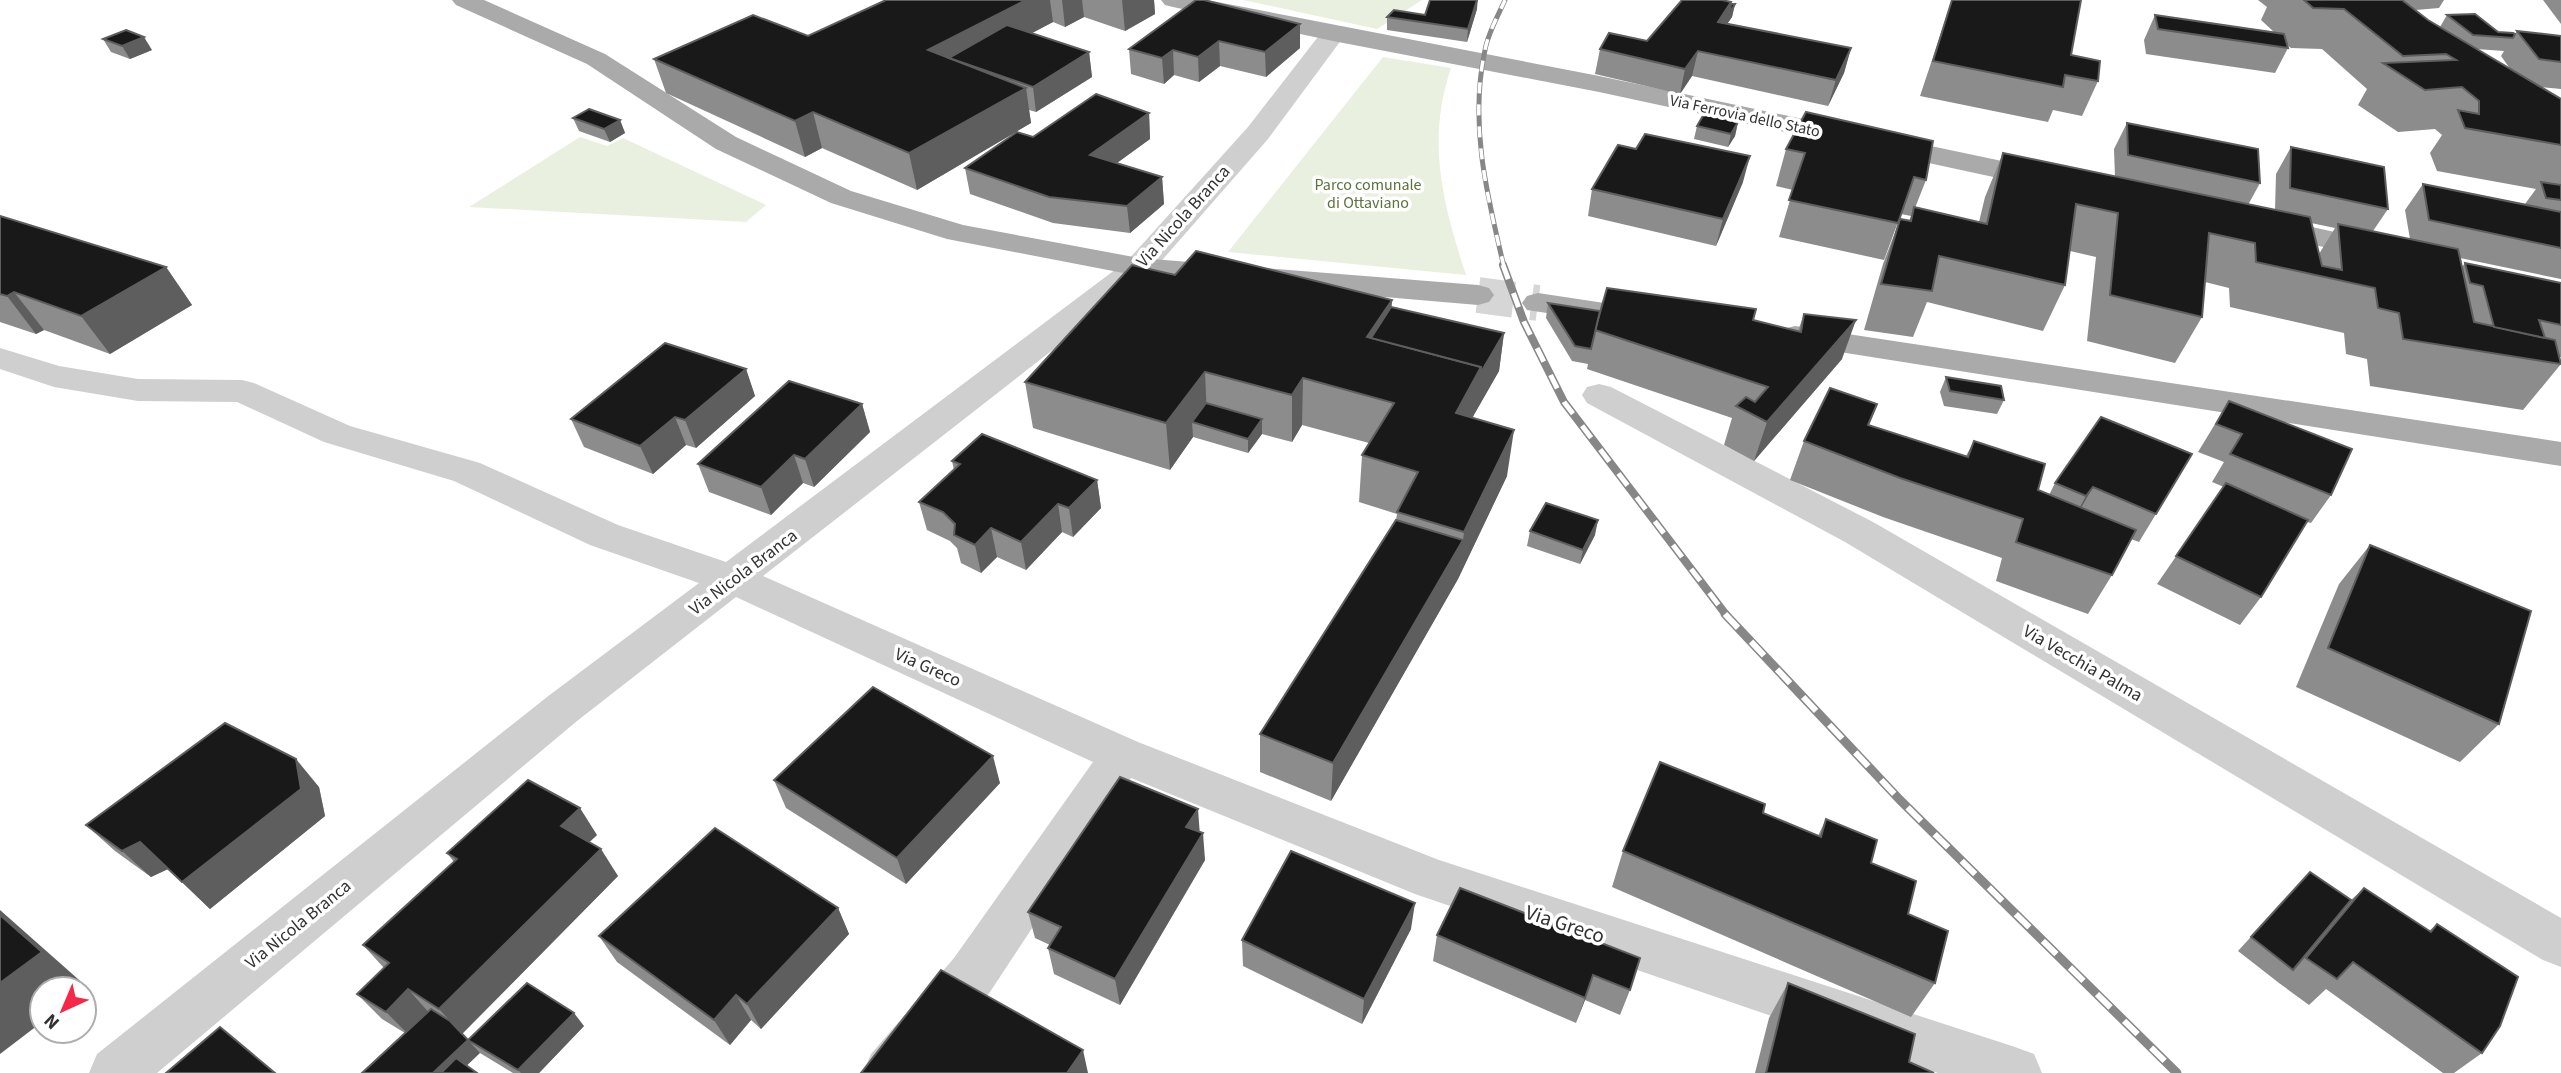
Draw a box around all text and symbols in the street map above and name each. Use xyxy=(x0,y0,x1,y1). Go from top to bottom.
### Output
street label: Via Ferrovia dello Stato xyxy=(1668,89,1822,143)
street label: Via Nicola Branca xyxy=(1131,160,1236,273)
park label: Parco comunale di Ottaviano xyxy=(1314,174,1422,214)
street label: Via Nicola Branca xyxy=(684,523,803,621)
street label: Via Vecchia Palma xyxy=(2018,619,2147,708)
street label: Via Greco xyxy=(891,642,965,693)
street label: Via Nicola Branca xyxy=(240,874,357,975)
street label: Via Greco xyxy=(1521,897,1609,951)
north arrow xyxy=(28,975,98,1045)
text: N xyxy=(38,1007,66,1035)

